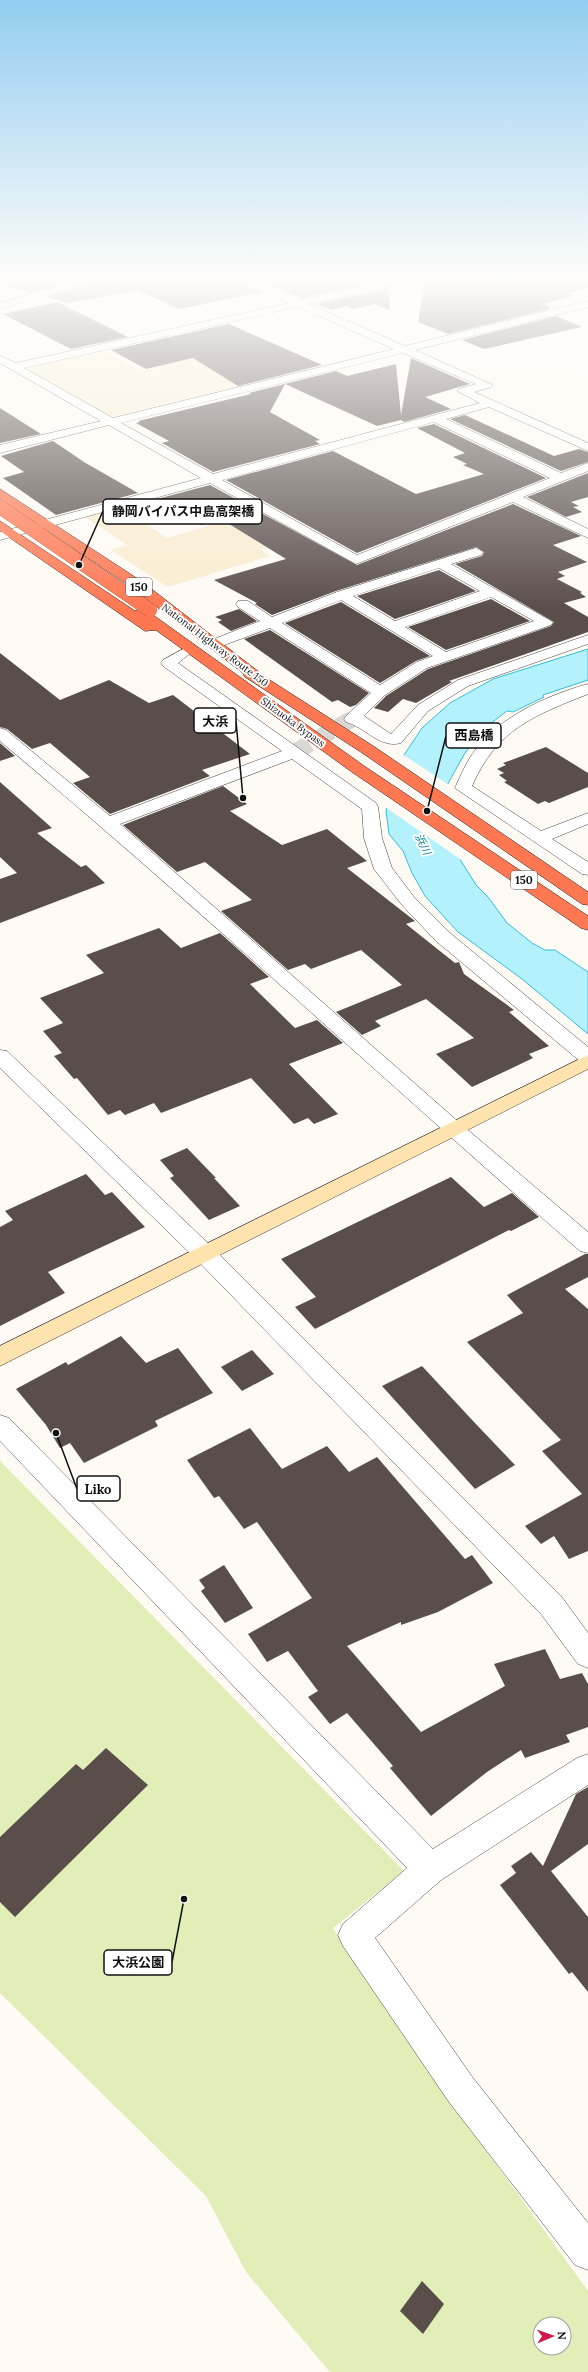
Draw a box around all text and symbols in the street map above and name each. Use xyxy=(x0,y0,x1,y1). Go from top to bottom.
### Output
callout: 静岡バイパス中島高架橋 xyxy=(103,499,262,524)
text: 静岡バイパス中島高架橋 xyxy=(112,503,254,520)
road number: 150 xyxy=(126,578,152,596)
street label: National Highway Route 150 xyxy=(159,601,271,689)
street label: Shizuoka Bypass xyxy=(258,694,328,750)
callout: 大浜 xyxy=(194,708,236,733)
text: 大浜 xyxy=(202,713,228,730)
callout: 西島橋 xyxy=(446,723,501,748)
text: 西島橋 xyxy=(454,727,494,744)
water label: 浜川 xyxy=(412,831,435,858)
road number: 150 xyxy=(511,871,537,889)
callout: Liko xyxy=(77,1476,120,1501)
text: Liko xyxy=(85,1481,111,1498)
callout: 大浜公園 xyxy=(104,1950,172,1975)
text: 大浜公園 xyxy=(112,1954,164,1971)
north arrow xyxy=(532,2316,572,2356)
text: N xyxy=(555,2331,569,2341)

